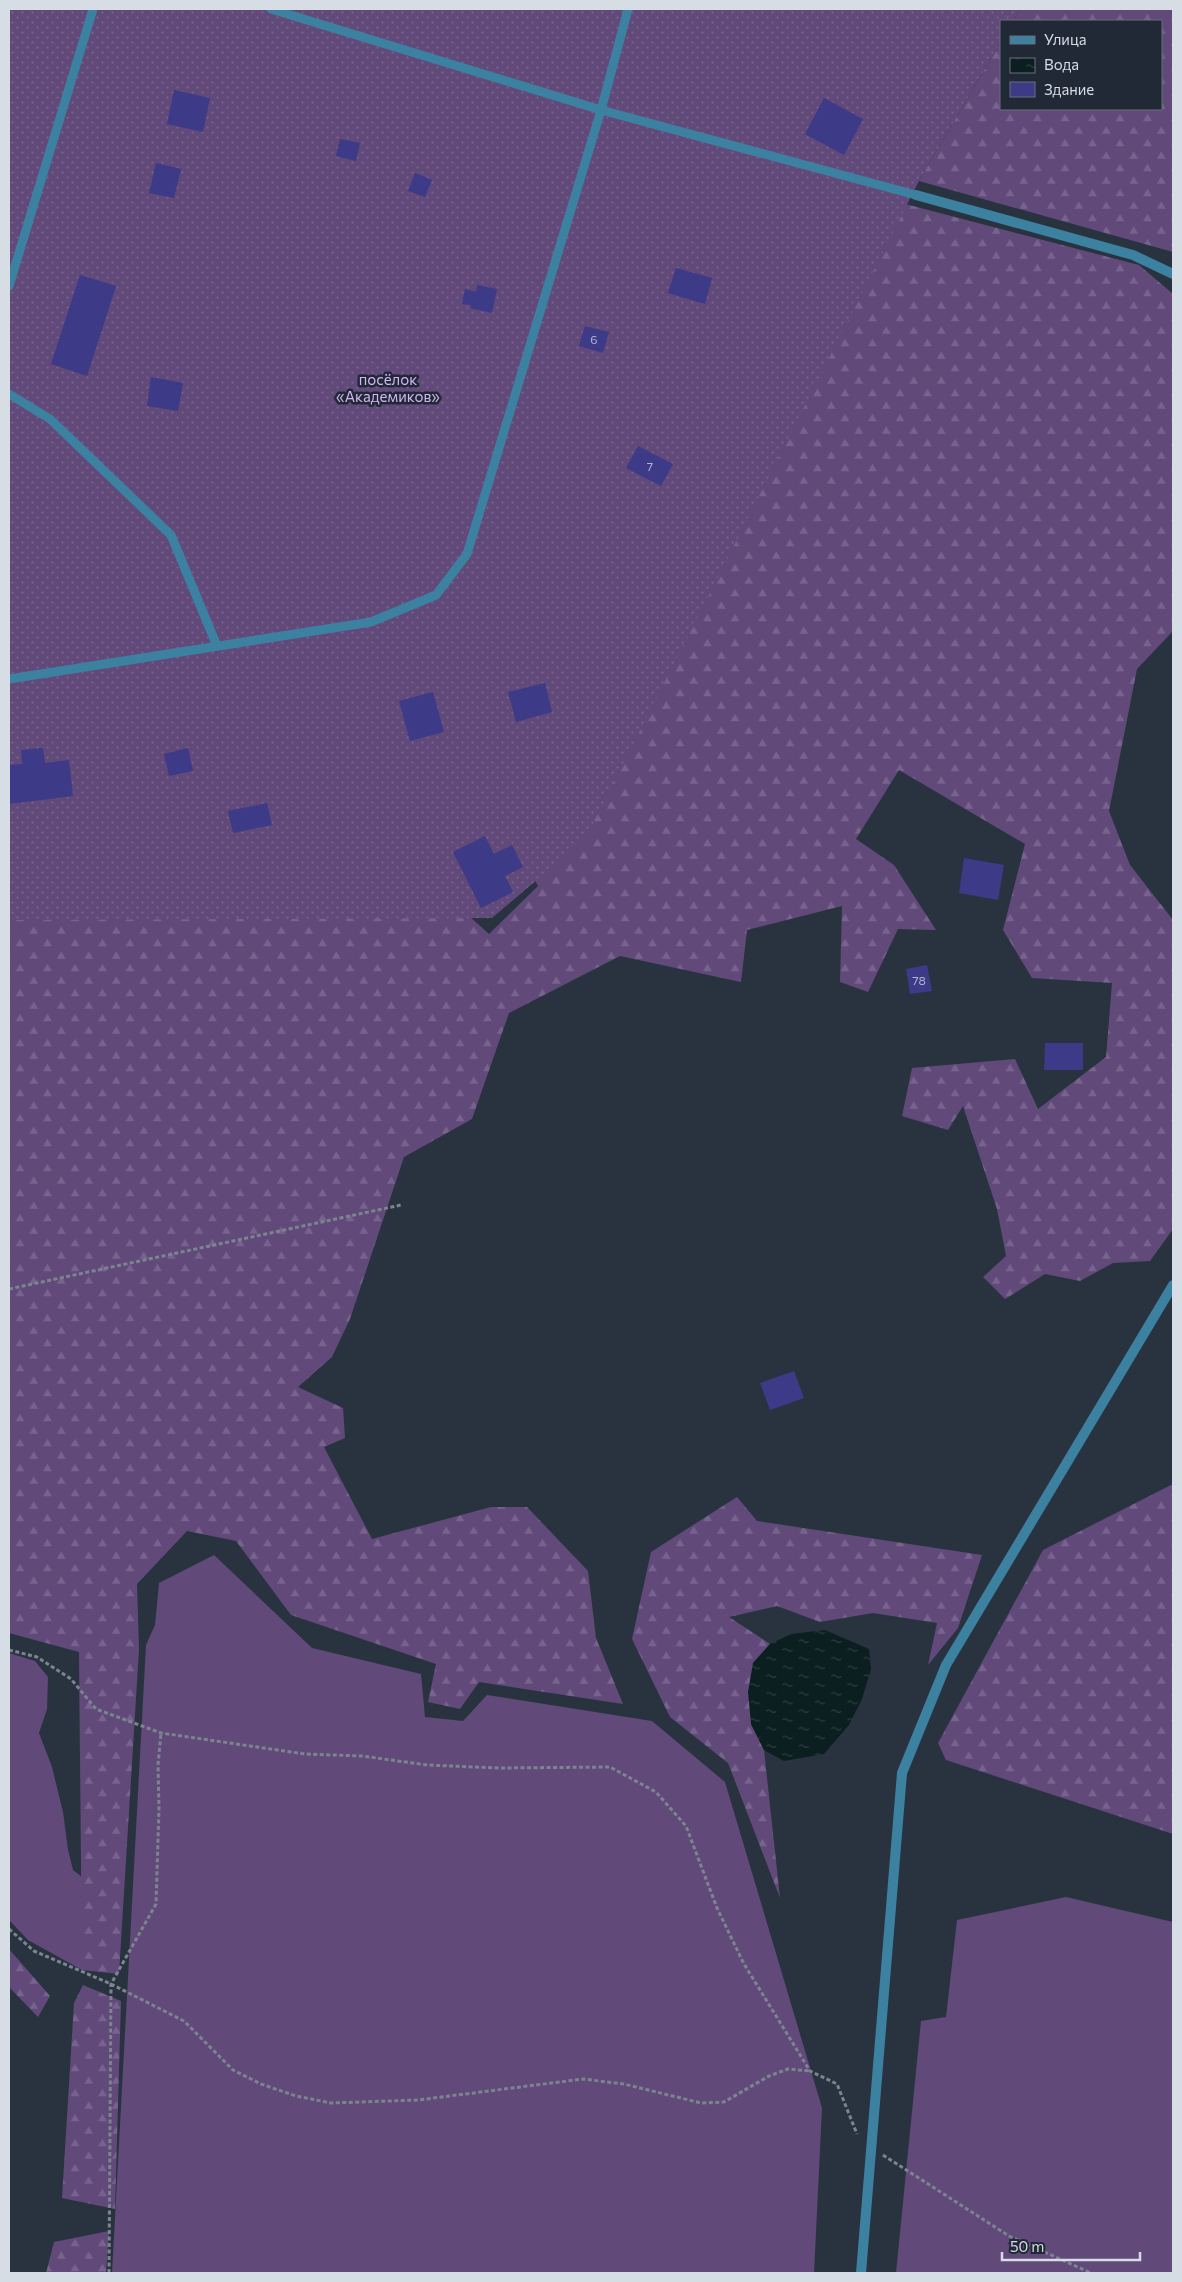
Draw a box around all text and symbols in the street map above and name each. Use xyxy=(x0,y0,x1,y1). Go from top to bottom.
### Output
legend xyxy=(1000,20,1162,110)
text: Улица xyxy=(1044,30,1086,48)
text: Вода xyxy=(1044,55,1079,73)
text: Здание xyxy=(1044,80,1094,98)
house number: 6 xyxy=(590,332,598,346)
park label: посёлок «Академиков» xyxy=(336,370,440,405)
house number: 7 xyxy=(647,459,653,473)
house number: 78 xyxy=(912,973,926,987)
scale bar xyxy=(1002,2230,1140,2262)
text: 50 m xyxy=(1010,2237,1044,2255)

